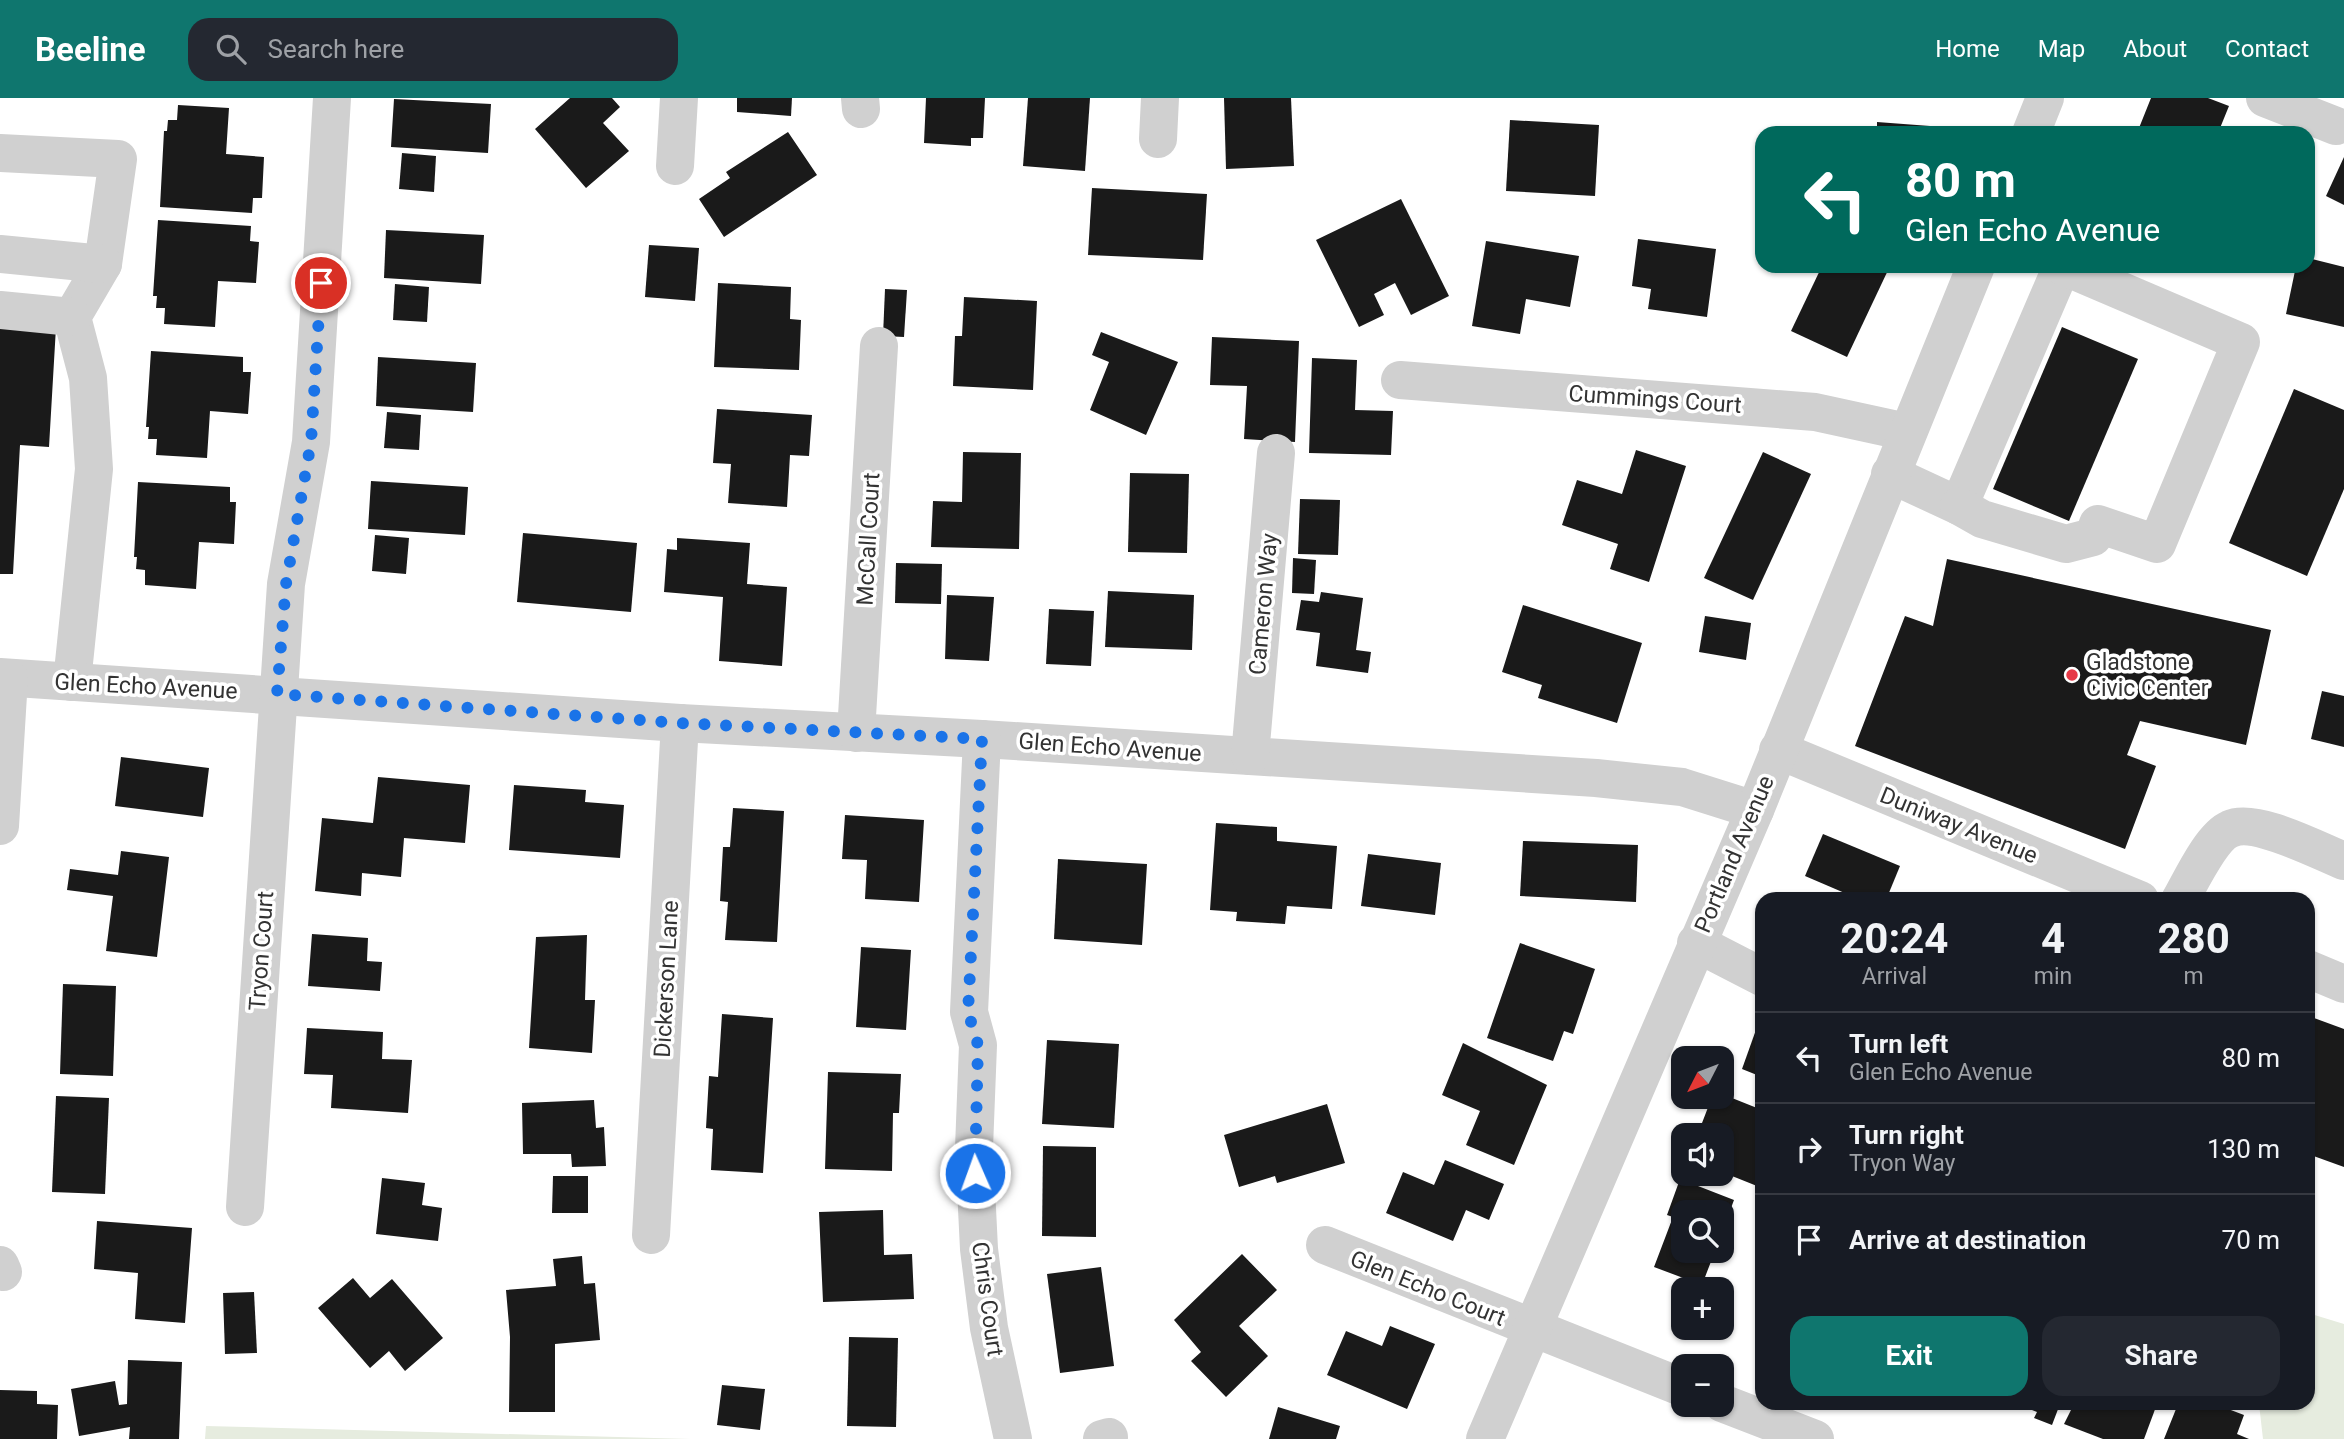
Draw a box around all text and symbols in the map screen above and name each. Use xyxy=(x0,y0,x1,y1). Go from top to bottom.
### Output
search box xyxy=(188,18,678,81)
text: Beeline xyxy=(35,30,146,69)
icon: search xyxy=(212,30,250,68)
text: Search here xyxy=(268,34,404,64)
text: Home xyxy=(1935,35,2000,63)
text: Map xyxy=(2038,35,2085,63)
text: About xyxy=(2123,35,2187,63)
text: Contact xyxy=(2225,35,2309,63)
text: 80 m xyxy=(1905,152,2016,209)
icon: left xyxy=(1790,154,1881,245)
text: Glen Echo Avenue xyxy=(1905,211,2160,249)
pin xyxy=(291,253,351,313)
icon: arrive xyxy=(302,264,340,302)
street label: Cummings Court xyxy=(1568,380,1742,419)
street label: McCall Court xyxy=(852,472,885,606)
street label: Cameron Way xyxy=(1244,532,1283,676)
place label: Gladstone Civic Center xyxy=(2086,649,2209,702)
marker: Gladstone Civic Center xyxy=(2064,667,2080,683)
street label: Glen Echo Avenue xyxy=(54,668,238,705)
street label: Glen Echo Avenue xyxy=(1018,728,1202,767)
street label: Portland Avenue xyxy=(1689,772,1780,937)
street label: Duniway Avenue xyxy=(1876,782,2042,869)
street label: Tryon Court xyxy=(244,890,279,1012)
street label: Dickerson Lane xyxy=(649,900,684,1058)
text: 20:24 xyxy=(1840,914,1948,963)
text: 4 xyxy=(2041,914,2065,963)
text: 280 xyxy=(2157,914,2230,963)
text: Arrival xyxy=(1862,963,1927,990)
text: min xyxy=(2034,963,2072,990)
text: m xyxy=(2184,963,2204,990)
text: Turn left xyxy=(1849,1029,1948,1059)
icon: left xyxy=(1790,1039,1828,1077)
text: 80 m xyxy=(2222,1043,2280,1073)
north arrow xyxy=(1671,1046,1734,1110)
map controls xyxy=(1671,1046,1734,1417)
text: Glen Echo Avenue xyxy=(1849,1059,2032,1086)
text: Turn right xyxy=(1849,1120,1964,1150)
button: sound xyxy=(1671,1123,1734,1186)
icon: right xyxy=(1790,1130,1828,1168)
text: 130 m xyxy=(2207,1134,2280,1164)
position arrow xyxy=(938,1136,1012,1210)
text: Tryon Way xyxy=(1849,1150,1955,1177)
button: search xyxy=(1671,1200,1734,1263)
icon: arrive xyxy=(1790,1221,1828,1259)
text: Arrive at destination xyxy=(1849,1225,2086,1255)
text: 70 m xyxy=(2222,1225,2280,1255)
street label: Chris Court xyxy=(966,1240,1009,1358)
street label: Glen Echo Court xyxy=(1346,1245,1509,1332)
button: + xyxy=(1671,1277,1734,1340)
button: Exit xyxy=(1790,1316,2028,1396)
button: Share xyxy=(2042,1316,2280,1396)
button: − xyxy=(1671,1354,1734,1417)

